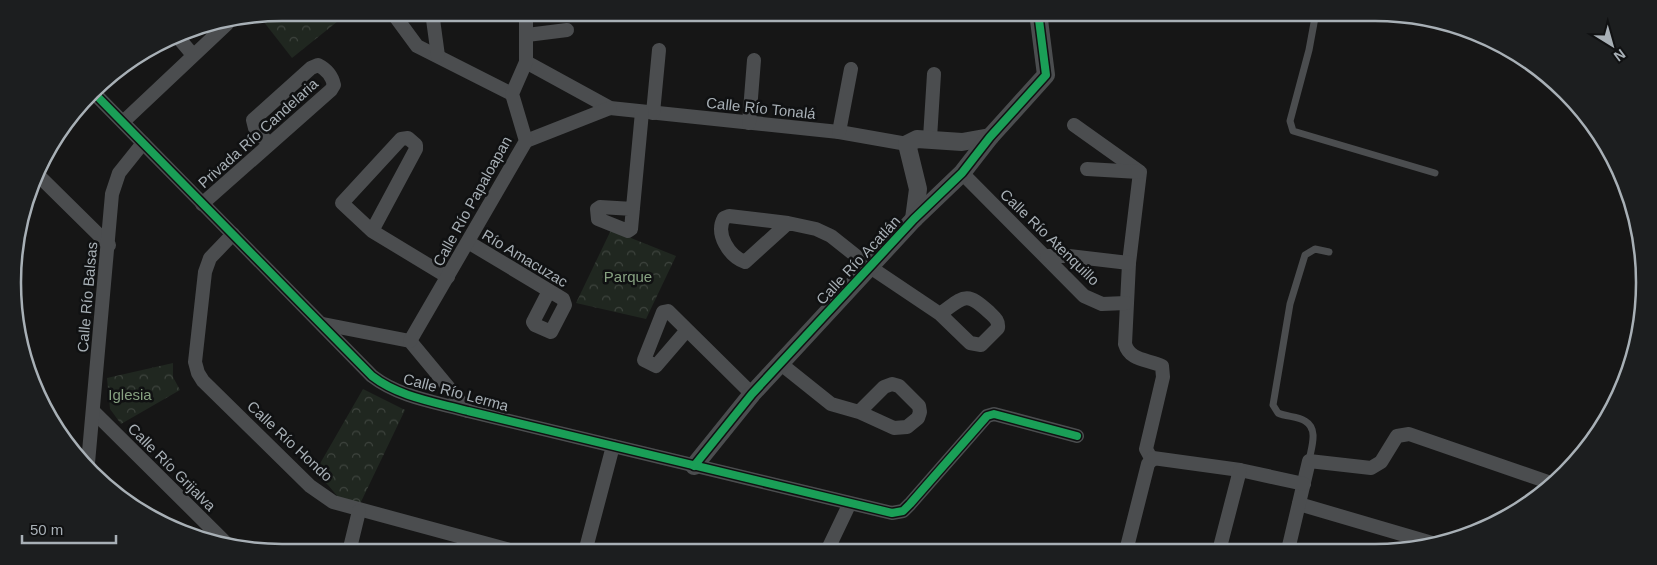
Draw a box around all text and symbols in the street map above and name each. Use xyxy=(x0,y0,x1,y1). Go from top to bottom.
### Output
north arrow xyxy=(1587,20,1637,70)
text: N xyxy=(1611,46,1629,65)
street label: Privada Río Candelaria xyxy=(195,74,322,191)
street label: Calle Río Tonalá xyxy=(706,94,817,122)
street label: Calle Río Papaloapan xyxy=(429,133,515,269)
street label: Calle Río Atenquillo xyxy=(997,185,1103,289)
street label: Calle Río Acatlán xyxy=(813,212,903,308)
street label: Río Amacuzac xyxy=(479,226,571,290)
street label: Calle Río Balsas xyxy=(74,241,100,353)
park label: Parque xyxy=(604,268,652,285)
street label: Calle Río Lerma xyxy=(401,370,511,414)
park label: Iglesia xyxy=(108,386,152,403)
street label: Calle Río Hondo xyxy=(244,397,336,485)
street label: Calle Río Grijalva xyxy=(125,420,220,515)
scale bar xyxy=(22,512,116,544)
text: 50 m xyxy=(30,521,63,538)

